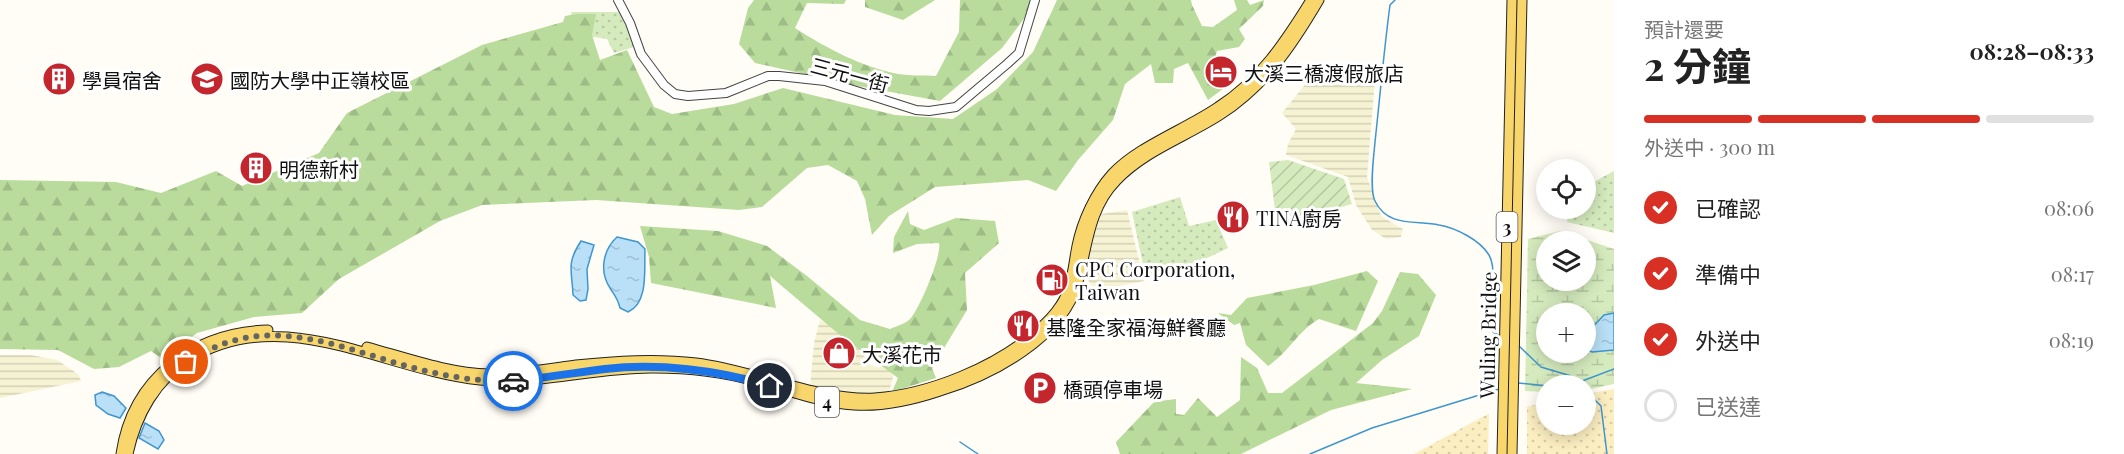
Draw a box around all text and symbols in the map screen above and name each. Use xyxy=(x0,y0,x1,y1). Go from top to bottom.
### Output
text: 預計還要 xyxy=(1644,15,1724,42)
text: 08:28–08:33 xyxy=(1970,36,2094,66)
text: 2 分鐘 xyxy=(1644,39,1751,91)
street label: 三元一街 xyxy=(808,51,892,97)
hotel icon: 大溪三橋渡假旅店 xyxy=(1203,54,1239,90)
place label: 大溪三橋渡假旅店 xyxy=(1244,59,1404,86)
building icon: 學員宿舍 xyxy=(41,61,77,97)
school or university icon: 國防大學中正嶺校區 xyxy=(189,61,225,97)
place label: 學員宿舍 xyxy=(82,66,162,93)
place label: 國防大學中正嶺校區 xyxy=(230,66,410,93)
text: 外送中 · 300 m xyxy=(1644,133,1775,160)
building icon: 明德新村 xyxy=(238,150,274,186)
place label: 明德新村 xyxy=(279,155,359,182)
map controls xyxy=(1536,159,1596,435)
button: locate xyxy=(1536,159,1596,219)
icon: check xyxy=(1644,191,1677,224)
text: 已確認 xyxy=(1695,193,1761,223)
text: 08:06 xyxy=(2044,194,2094,221)
restaurant icon: TINA廚房 xyxy=(1215,199,1251,235)
place label: TINA廚房 xyxy=(1256,204,1342,231)
road number: 3 xyxy=(1496,212,1518,242)
button: layers xyxy=(1536,231,1596,291)
place label: CPC Corporation, Taiwan xyxy=(1075,255,1235,305)
icon: check xyxy=(1644,257,1677,290)
text: 準備中 xyxy=(1695,259,1761,289)
text: 08:17 xyxy=(2051,260,2094,287)
fuel station icon: CPC Corporation, Taiwan xyxy=(1034,262,1070,298)
street label: Wuling Bridge xyxy=(1472,271,1502,400)
button: + xyxy=(1536,303,1596,363)
restaurant icon: 基隆全家福海鮮餐廳 xyxy=(1005,308,1041,344)
place label: 基隆全家福海鮮餐廳 xyxy=(1046,313,1226,340)
icon: check xyxy=(1644,323,1677,356)
text: 外送中 xyxy=(1695,325,1761,355)
text: 08:19 xyxy=(2049,326,2094,353)
shop icon: 大溪花市 xyxy=(821,335,857,371)
pin xyxy=(160,336,211,387)
place label: 大溪花市 xyxy=(862,340,942,367)
icon: bag xyxy=(169,345,202,378)
courier xyxy=(483,351,543,411)
pin xyxy=(744,360,795,411)
icon: car xyxy=(497,365,530,398)
icon: home xyxy=(753,369,786,402)
parking icon: 橋頭停車場 xyxy=(1022,370,1058,406)
place label: 橋頭停車場 xyxy=(1063,375,1163,402)
button: − xyxy=(1536,375,1596,435)
road number: 4 xyxy=(815,387,839,417)
text: 已送達 xyxy=(1695,391,1761,421)

